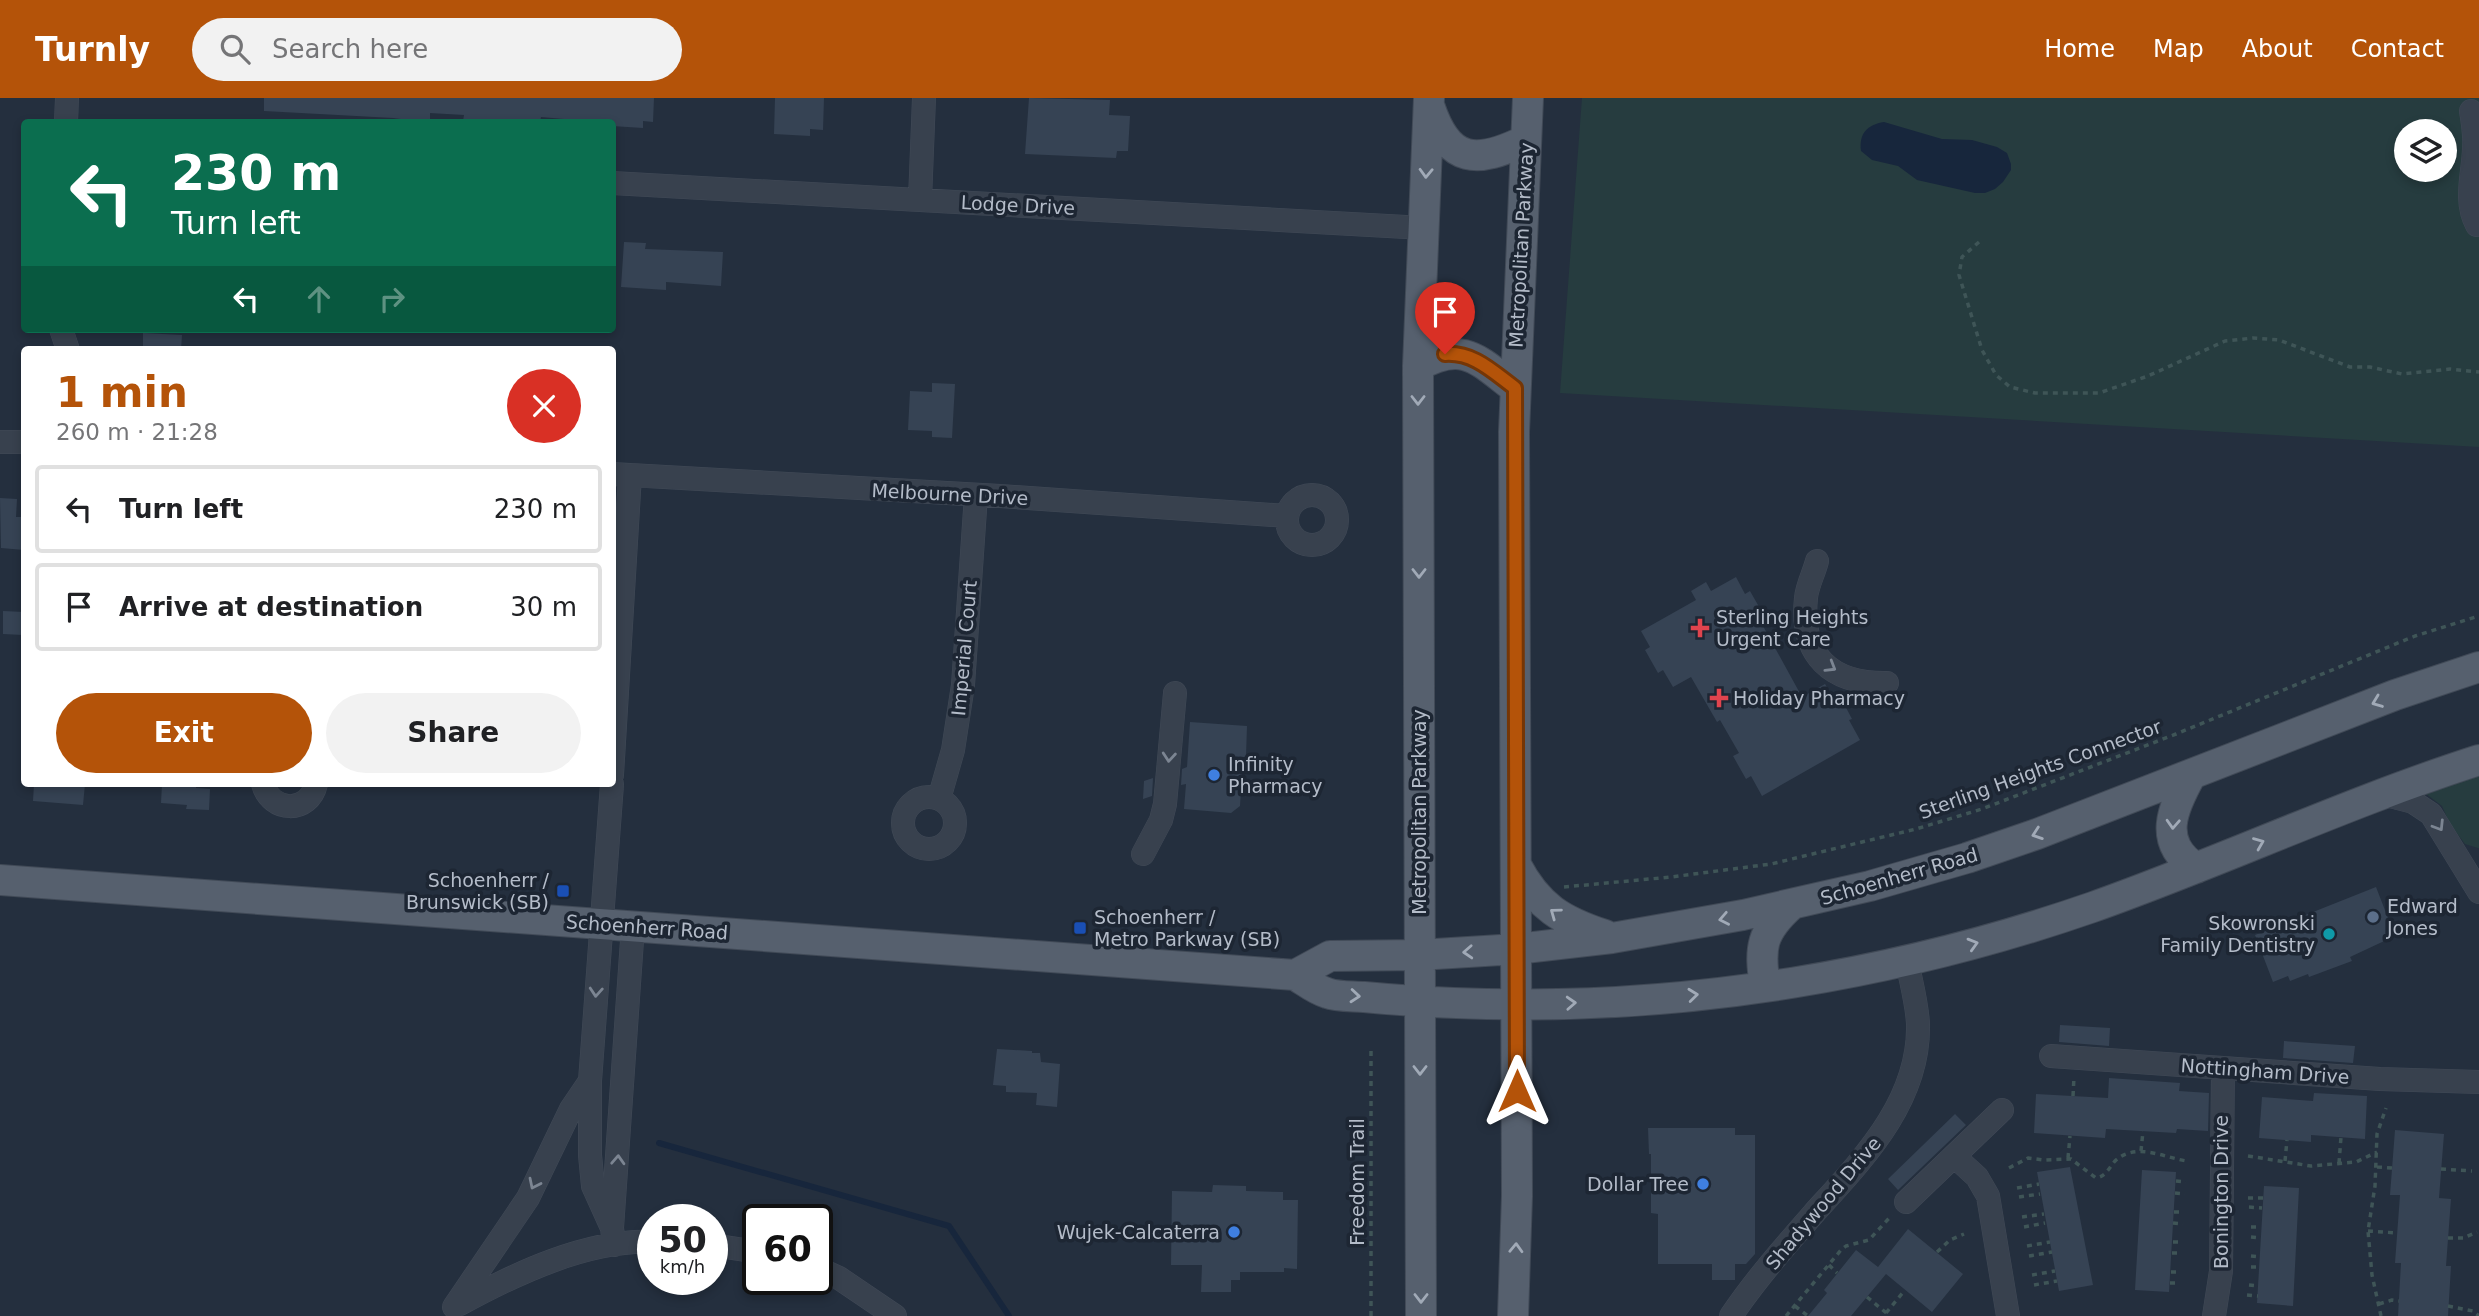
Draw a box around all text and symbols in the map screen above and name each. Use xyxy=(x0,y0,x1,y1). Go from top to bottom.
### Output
search box xyxy=(192,18,682,81)
text: Turnly xyxy=(35,30,150,69)
icon: search xyxy=(216,30,254,68)
text: Search here xyxy=(272,34,428,64)
text: Home xyxy=(2044,35,2115,63)
text: Map xyxy=(2153,35,2204,63)
text: About xyxy=(2242,35,2313,63)
text: Contact xyxy=(2351,35,2444,63)
map controls xyxy=(2394,119,2457,182)
button: layers xyxy=(2394,119,2457,182)
street label: Metropolitan Parkway xyxy=(1505,142,1537,348)
text: 230 m xyxy=(171,145,341,202)
icon: left xyxy=(56,147,147,238)
one-way arrow xyxy=(1418,168,1433,179)
street label: Lodge Drive xyxy=(960,191,1076,219)
text: Turn left xyxy=(171,204,301,242)
icon: left xyxy=(227,280,265,318)
icon: ahead xyxy=(300,280,338,318)
icon: right xyxy=(373,280,411,318)
pin xyxy=(1415,282,1475,354)
icon: arrive xyxy=(1426,293,1464,331)
text: 1 min xyxy=(56,368,188,417)
button: close xyxy=(507,369,581,443)
one-way arrow xyxy=(1410,395,1426,406)
text: 260 m · 21:28 xyxy=(56,419,218,445)
street label: Melbourne Drive xyxy=(871,479,1029,509)
icon: left xyxy=(60,490,98,528)
text: Turn left xyxy=(119,494,243,524)
text: 230 m xyxy=(494,494,577,524)
one-way arrow xyxy=(1411,568,1427,579)
street label: Imperial Court xyxy=(947,579,981,717)
icon: arrive xyxy=(60,588,98,626)
text: Arrive at destination xyxy=(119,592,423,622)
text: 30 m xyxy=(510,592,577,622)
place label: Sterling Heights Urgent Care xyxy=(1716,606,1868,650)
marker: Sterling Heights Urgent Care xyxy=(1690,618,1710,638)
one-way arrow xyxy=(1823,659,1836,672)
place label: Holiday Pharmacy xyxy=(1733,687,1905,709)
marker: Holiday Pharmacy xyxy=(1711,690,1727,706)
button: Exit xyxy=(56,693,312,773)
button: Share xyxy=(326,693,581,773)
one-way arrow xyxy=(2372,694,2384,708)
street label: Metropolitan Parkway xyxy=(1408,709,1430,915)
street label: Sterling Heights Connector xyxy=(1916,715,2164,823)
one-way arrow xyxy=(1162,752,1177,763)
place label: Infinity Pharmacy xyxy=(1228,753,1322,797)
marker: Infinity Pharmacy xyxy=(1206,767,1222,783)
one-way arrow xyxy=(2430,818,2443,831)
one-way arrow xyxy=(2165,819,2180,830)
one-way arrow xyxy=(2031,826,2043,840)
one-way arrow xyxy=(2252,838,2264,852)
street label: Schoenherr Road xyxy=(1818,843,1980,909)
place label: Schoenherr / Brunswick (SB) xyxy=(406,869,550,913)
marker: Schoenherr / Brunswick (SB) xyxy=(555,883,571,899)
place label: Edward Jones xyxy=(2386,895,2458,939)
place label: Schoenherr / Metro Parkway (SB) xyxy=(1094,906,1280,950)
one-way arrow xyxy=(1550,908,1563,921)
marker: Edward Jones xyxy=(2365,909,2381,925)
street label: Schoenherr Road xyxy=(565,910,729,944)
one-way arrow xyxy=(1718,911,1730,926)
place label: Skowronski Family Dentistry xyxy=(2160,912,2315,956)
marker: Schoenherr / Metro Parkway (SB) xyxy=(1072,920,1088,936)
marker: Skowronski Family Dentistry xyxy=(2321,926,2337,942)
one-way arrow xyxy=(1967,937,1979,952)
one-way arrow xyxy=(1462,944,1473,959)
one-way arrow xyxy=(589,987,604,998)
one-way arrow xyxy=(1688,987,1699,1002)
one-way arrow xyxy=(1350,988,1361,1003)
one-way arrow xyxy=(1566,995,1577,1010)
position arrow xyxy=(1480,1054,1554,1128)
street label: Nottingham Drive xyxy=(2180,1054,2350,1088)
one-way arrow xyxy=(1412,1066,1428,1076)
street label: Bonington Drive xyxy=(2210,1115,2232,1269)
street label: Freedom Trail xyxy=(1346,1118,1368,1246)
street label: Shadywood Drive xyxy=(1761,1132,1885,1274)
one-way arrow xyxy=(610,1154,625,1165)
place label: Dollar Tree xyxy=(1587,1173,1689,1195)
marker: Dollar Tree xyxy=(1695,1176,1711,1192)
one-way arrow xyxy=(529,1177,543,1189)
speed limit sign: 60 xyxy=(742,1204,833,1295)
text: 50 xyxy=(658,1220,707,1260)
place label: Wujek-Calcaterra xyxy=(1057,1221,1220,1243)
marker: Wujek-Calcaterra xyxy=(1226,1224,1242,1240)
one-way arrow xyxy=(1508,1242,1523,1253)
text: km/h xyxy=(660,1256,705,1277)
one-way arrow xyxy=(1413,1293,1429,1304)

